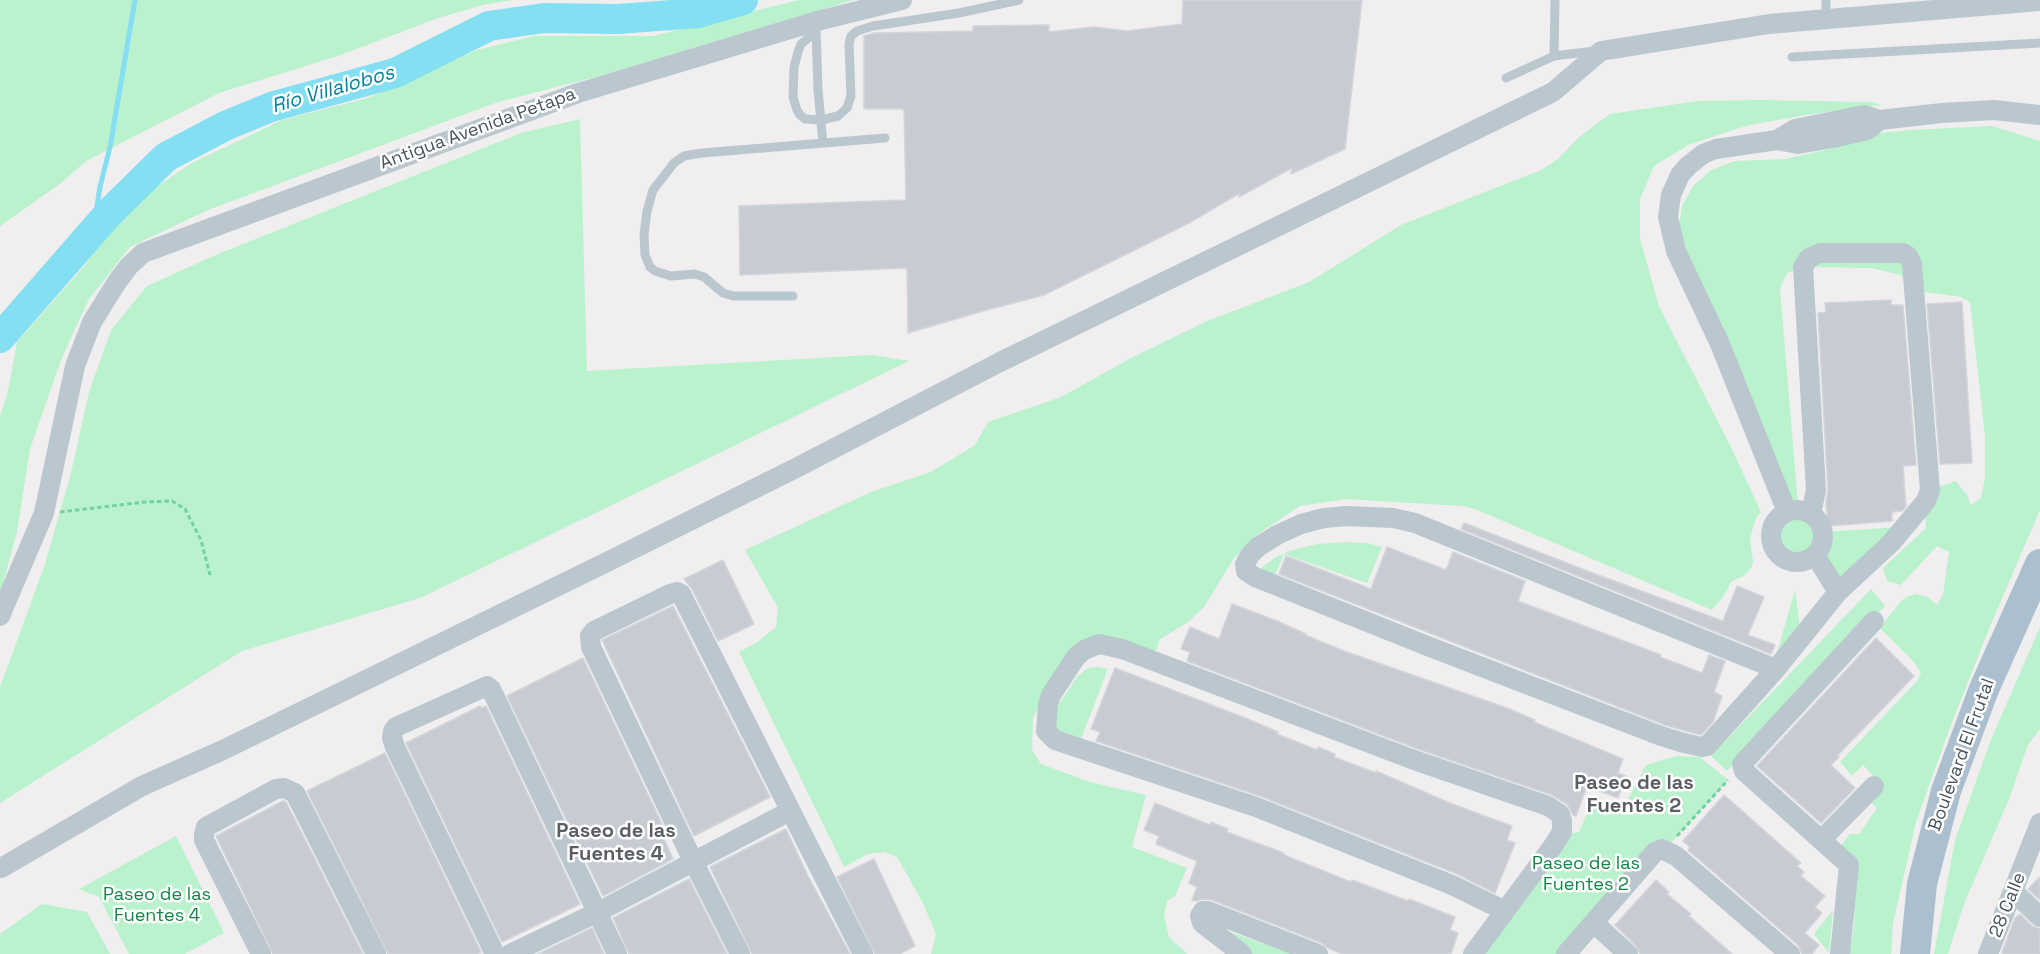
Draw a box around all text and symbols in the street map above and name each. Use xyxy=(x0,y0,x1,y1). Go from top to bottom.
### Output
water label: Río Villalobos xyxy=(269,61,397,119)
street label: Antigua Avenida Petapa xyxy=(377,83,579,175)
street label: Boulevard El Frutal xyxy=(1924,676,2000,834)
district label: Paseo de las Fuentes 2 xyxy=(1574,772,1694,819)
district label: Paseo de las Fuentes 4 xyxy=(556,820,676,867)
park label: Paseo de las Fuentes 2 xyxy=(1532,853,1640,896)
street label: 28 Calle xyxy=(1985,869,2031,941)
park label: Paseo de las Fuentes 4 xyxy=(103,884,211,926)

